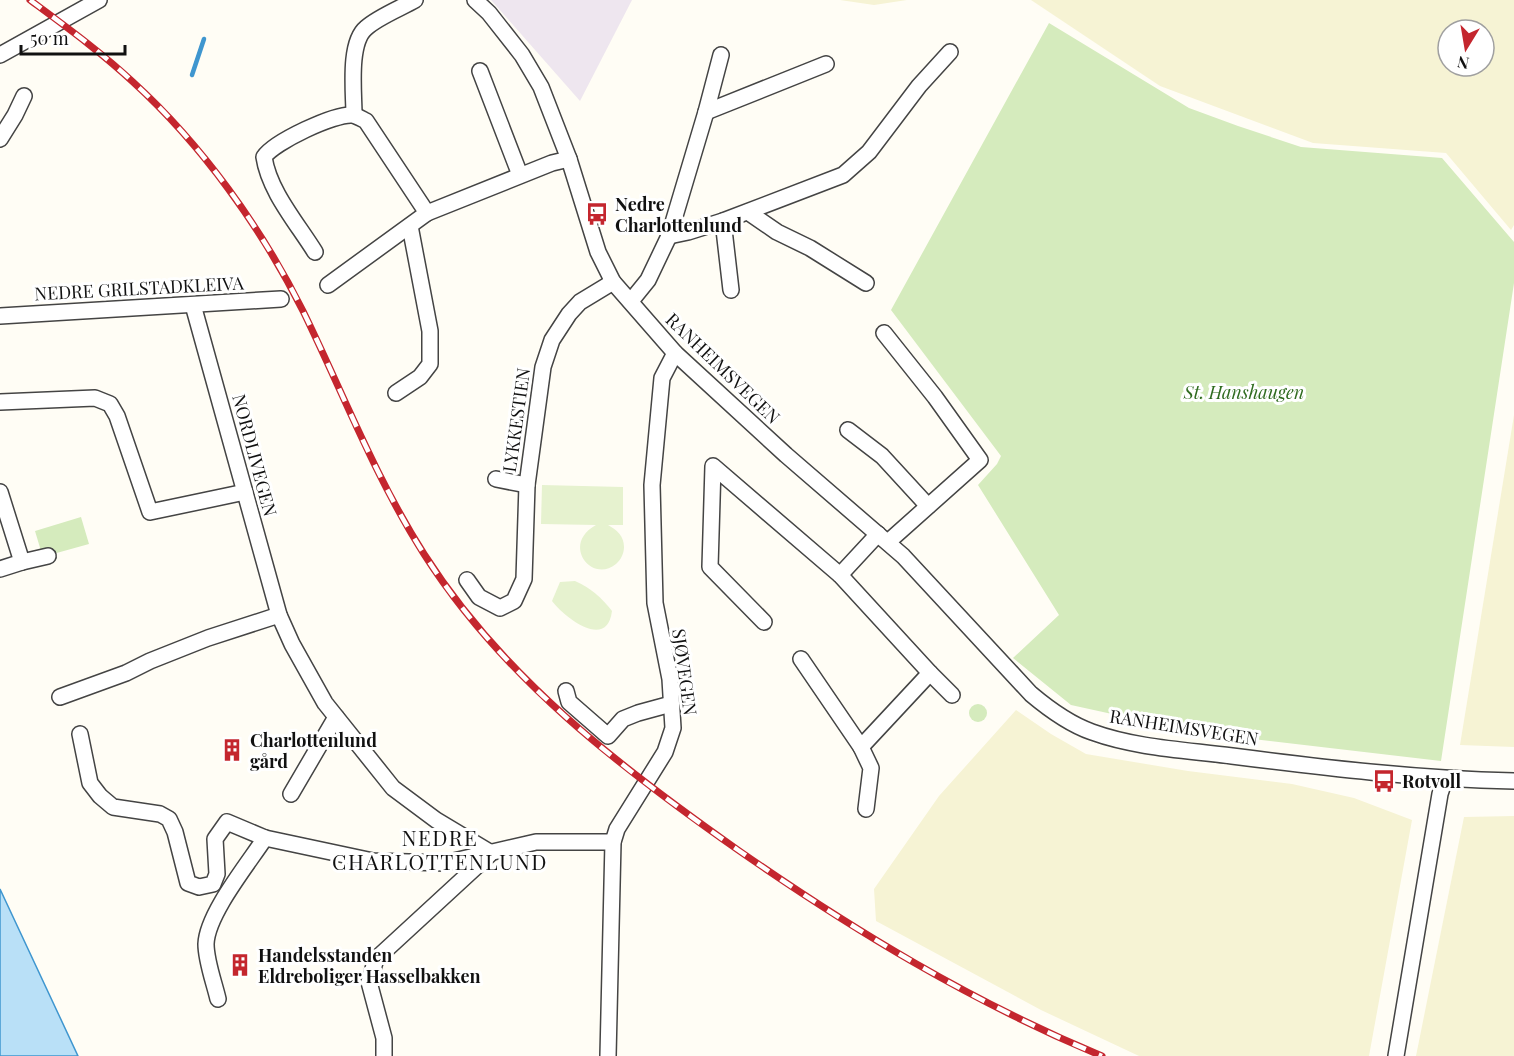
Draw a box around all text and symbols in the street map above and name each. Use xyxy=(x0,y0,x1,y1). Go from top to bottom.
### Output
scale bar xyxy=(21,18,124,56)
north arrow xyxy=(1436,18,1496,78)
text: 50 m xyxy=(30,26,69,50)
text: N xyxy=(1455,52,1471,75)
place label: Nedre Charlottenlund xyxy=(615,192,742,237)
bus stop icon: Nedre Charlottenlund xyxy=(584,201,610,227)
street label: NEDRE GRILSTADKLEIVA xyxy=(34,271,245,305)
street label: RANHEIMSVEGEN xyxy=(661,307,786,429)
street label: LYKKESTIEN xyxy=(497,366,535,474)
park label: St. Hanshaugen xyxy=(1183,380,1304,404)
street label: NORDLIVEGEN xyxy=(227,391,283,519)
street label: SJØVEGEN xyxy=(667,627,703,717)
street label: RANHEIMSVEGEN xyxy=(1108,703,1260,751)
place label: Charlottenlund gård xyxy=(250,728,377,773)
building icon: Charlottenlund gård xyxy=(219,737,245,763)
bus stop icon: Rotvoll xyxy=(1371,768,1397,794)
place label: Rotvoll xyxy=(1402,769,1462,793)
district label: NEDRE CHARLOTTENLUND xyxy=(332,823,548,875)
place label: Handelsstanden Eldreboliger Hasselbakken xyxy=(258,943,481,988)
building icon: Handelsstanden Eldreboliger Hasselbakken xyxy=(227,952,253,978)

